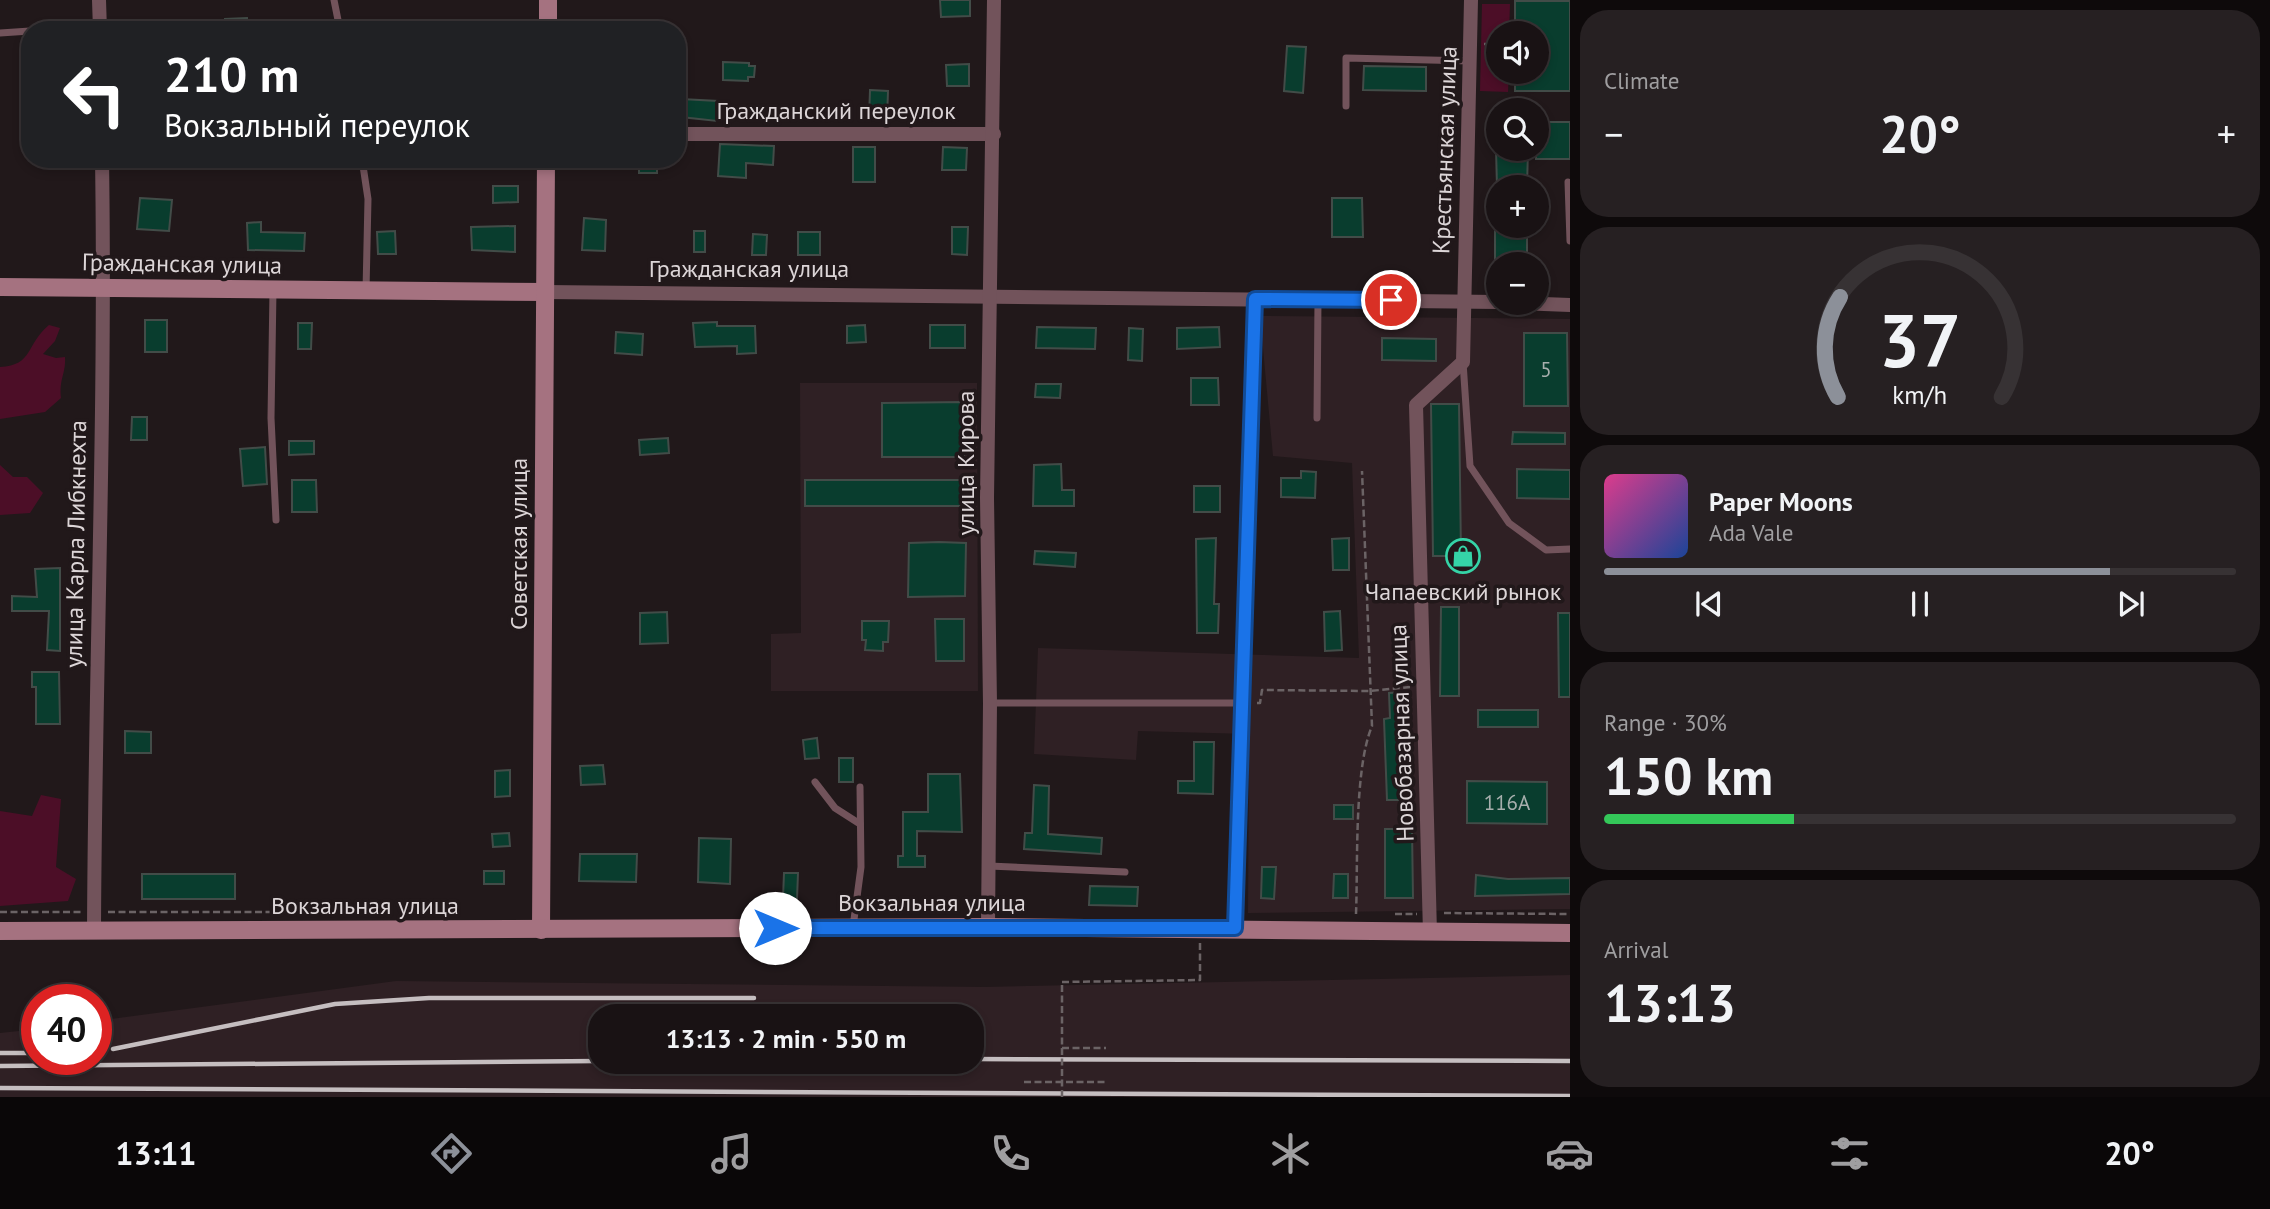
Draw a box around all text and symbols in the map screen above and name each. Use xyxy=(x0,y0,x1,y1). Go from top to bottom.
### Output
map controls xyxy=(1486,21,1549,315)
button: sound xyxy=(1486,21,1549,84)
text: 210 m xyxy=(164,42,299,106)
street label: Крестьянская улица xyxy=(1425,45,1464,255)
icon: left xyxy=(49,49,140,140)
text: Climate xyxy=(1604,66,1679,95)
street label: Гражданский переулок xyxy=(716,95,956,126)
button: search xyxy=(1486,98,1549,161)
text: 20° xyxy=(1879,100,1961,167)
text: Вокзальный переулок xyxy=(164,104,470,146)
text: − xyxy=(1604,109,1623,158)
text: + xyxy=(2217,109,2236,158)
button: + xyxy=(1486,175,1549,238)
street label: Гражданская улица xyxy=(82,246,282,281)
button: − xyxy=(1486,252,1549,315)
street label: Гражданская улица xyxy=(649,253,849,284)
pin xyxy=(1361,270,1421,330)
icon: arrive xyxy=(1372,281,1410,319)
text: 37 xyxy=(1879,294,1961,388)
house number: 5 xyxy=(1540,356,1552,383)
text: km/h xyxy=(1893,379,1947,411)
street label: улица Кирова xyxy=(950,391,981,535)
street label: улица Карла Либкнехта xyxy=(58,420,93,668)
street label: Советская улица xyxy=(503,458,534,630)
text: Paper Moons xyxy=(1709,485,1853,518)
text: Ada Vale xyxy=(1709,518,1793,547)
shop icon: Чапаевский рынок xyxy=(1444,537,1482,575)
place label: Чапаевский рынок xyxy=(1365,576,1562,607)
icon: previous xyxy=(1690,585,1728,623)
icon: pause xyxy=(1901,585,1939,623)
icon: next xyxy=(2112,585,2150,623)
street label: Новобазарная улица xyxy=(1382,624,1421,842)
text: Range · 30% xyxy=(1604,708,1727,737)
text: 150 km xyxy=(1604,742,1773,809)
house number: 116А xyxy=(1484,789,1531,816)
street label: Вокзальная улица xyxy=(838,887,1026,918)
street label: Вокзальная улица xyxy=(271,890,459,921)
position arrow xyxy=(738,891,812,965)
text: Arrival xyxy=(1604,935,1668,964)
text: 13:13 xyxy=(1604,969,1736,1036)
speed limit sign: 40 xyxy=(21,984,112,1075)
text: 13:13 · 2 min · 550 m xyxy=(666,1022,906,1055)
icon: directions xyxy=(427,1129,476,1178)
icon: music xyxy=(707,1129,756,1178)
icon: phone xyxy=(986,1129,1035,1178)
icon: climate xyxy=(1266,1129,1315,1178)
icon: car xyxy=(1545,1129,1594,1178)
icon: filters xyxy=(1825,1129,1874,1178)
text: 13:11 xyxy=(115,1132,196,1174)
text: 20° xyxy=(2104,1132,2155,1174)

